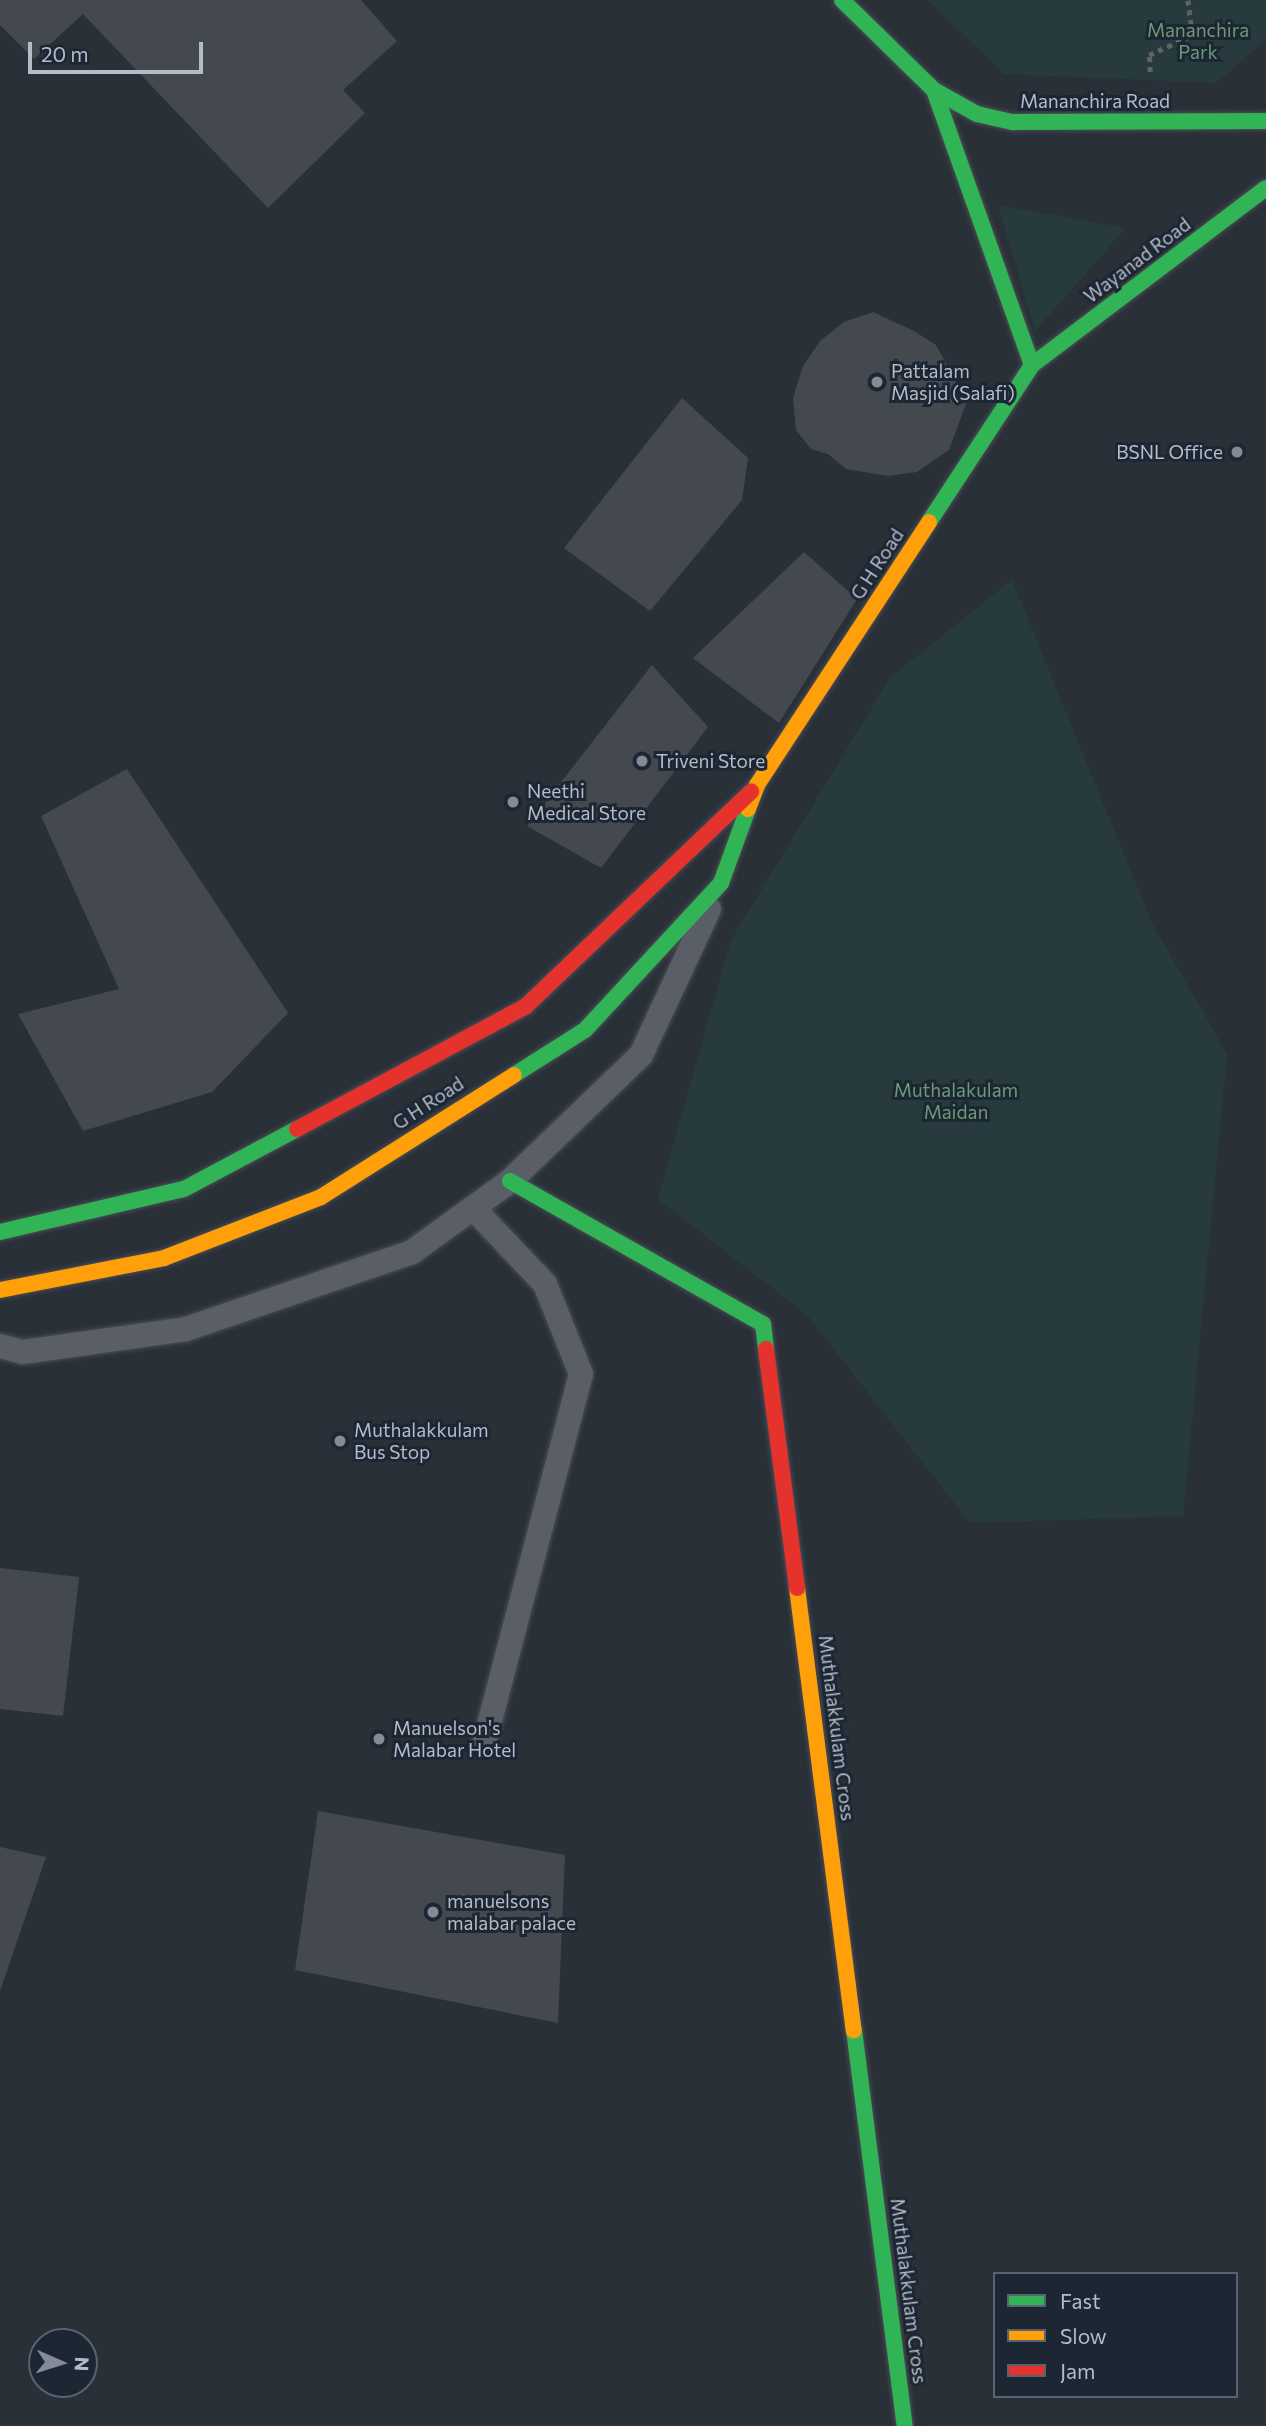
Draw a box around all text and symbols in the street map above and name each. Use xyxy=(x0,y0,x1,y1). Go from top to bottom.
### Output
park label: Mananchira Park xyxy=(1147,19,1249,63)
scale bar xyxy=(32,28,206,72)
text: 20 m xyxy=(41,41,89,66)
street label: Mananchira Road xyxy=(1020,90,1170,112)
street label: Wayanad Road xyxy=(1079,213,1195,307)
place label: Pattalam Masjid (Salafi) xyxy=(891,360,1015,404)
marker: Pattalam Masjid (Salafi) xyxy=(869,374,885,390)
place label: BSNL Office xyxy=(1116,441,1223,463)
marker: BSNL Office xyxy=(1229,444,1245,460)
street label: G H Road xyxy=(846,524,908,604)
place label: Triveni Store xyxy=(656,750,765,772)
marker: Triveni Store xyxy=(634,753,650,769)
place label: Neethi Medical Store xyxy=(527,780,646,824)
marker: Neethi Medical Store xyxy=(505,794,521,810)
street label: G H Road xyxy=(388,1072,468,1134)
park label: Muthalakulam Maidan xyxy=(894,1079,1018,1123)
place label: Muthalakkulam Bus Stop xyxy=(354,1419,489,1463)
marker: Muthalakkulam Bus Stop xyxy=(332,1433,348,1449)
street label: Muthalakkulam Cross xyxy=(814,1634,860,1822)
place label: Manuelson's Malabar Hotel xyxy=(393,1717,516,1761)
marker: Manuelson's Malabar Hotel xyxy=(371,1731,387,1747)
place label: manuelsons malabar palace xyxy=(447,1890,576,1934)
marker: manuelsons malabar palace xyxy=(425,1904,441,1920)
street label: Muthalakkulam Cross xyxy=(886,2197,932,2385)
legend xyxy=(993,2272,1238,2398)
text: Fast xyxy=(1060,2288,1101,2313)
text: Slow xyxy=(1060,2323,1107,2348)
north arrow xyxy=(28,2328,98,2398)
text: N xyxy=(71,2356,94,2372)
text: Jam xyxy=(1060,2358,1095,2383)

